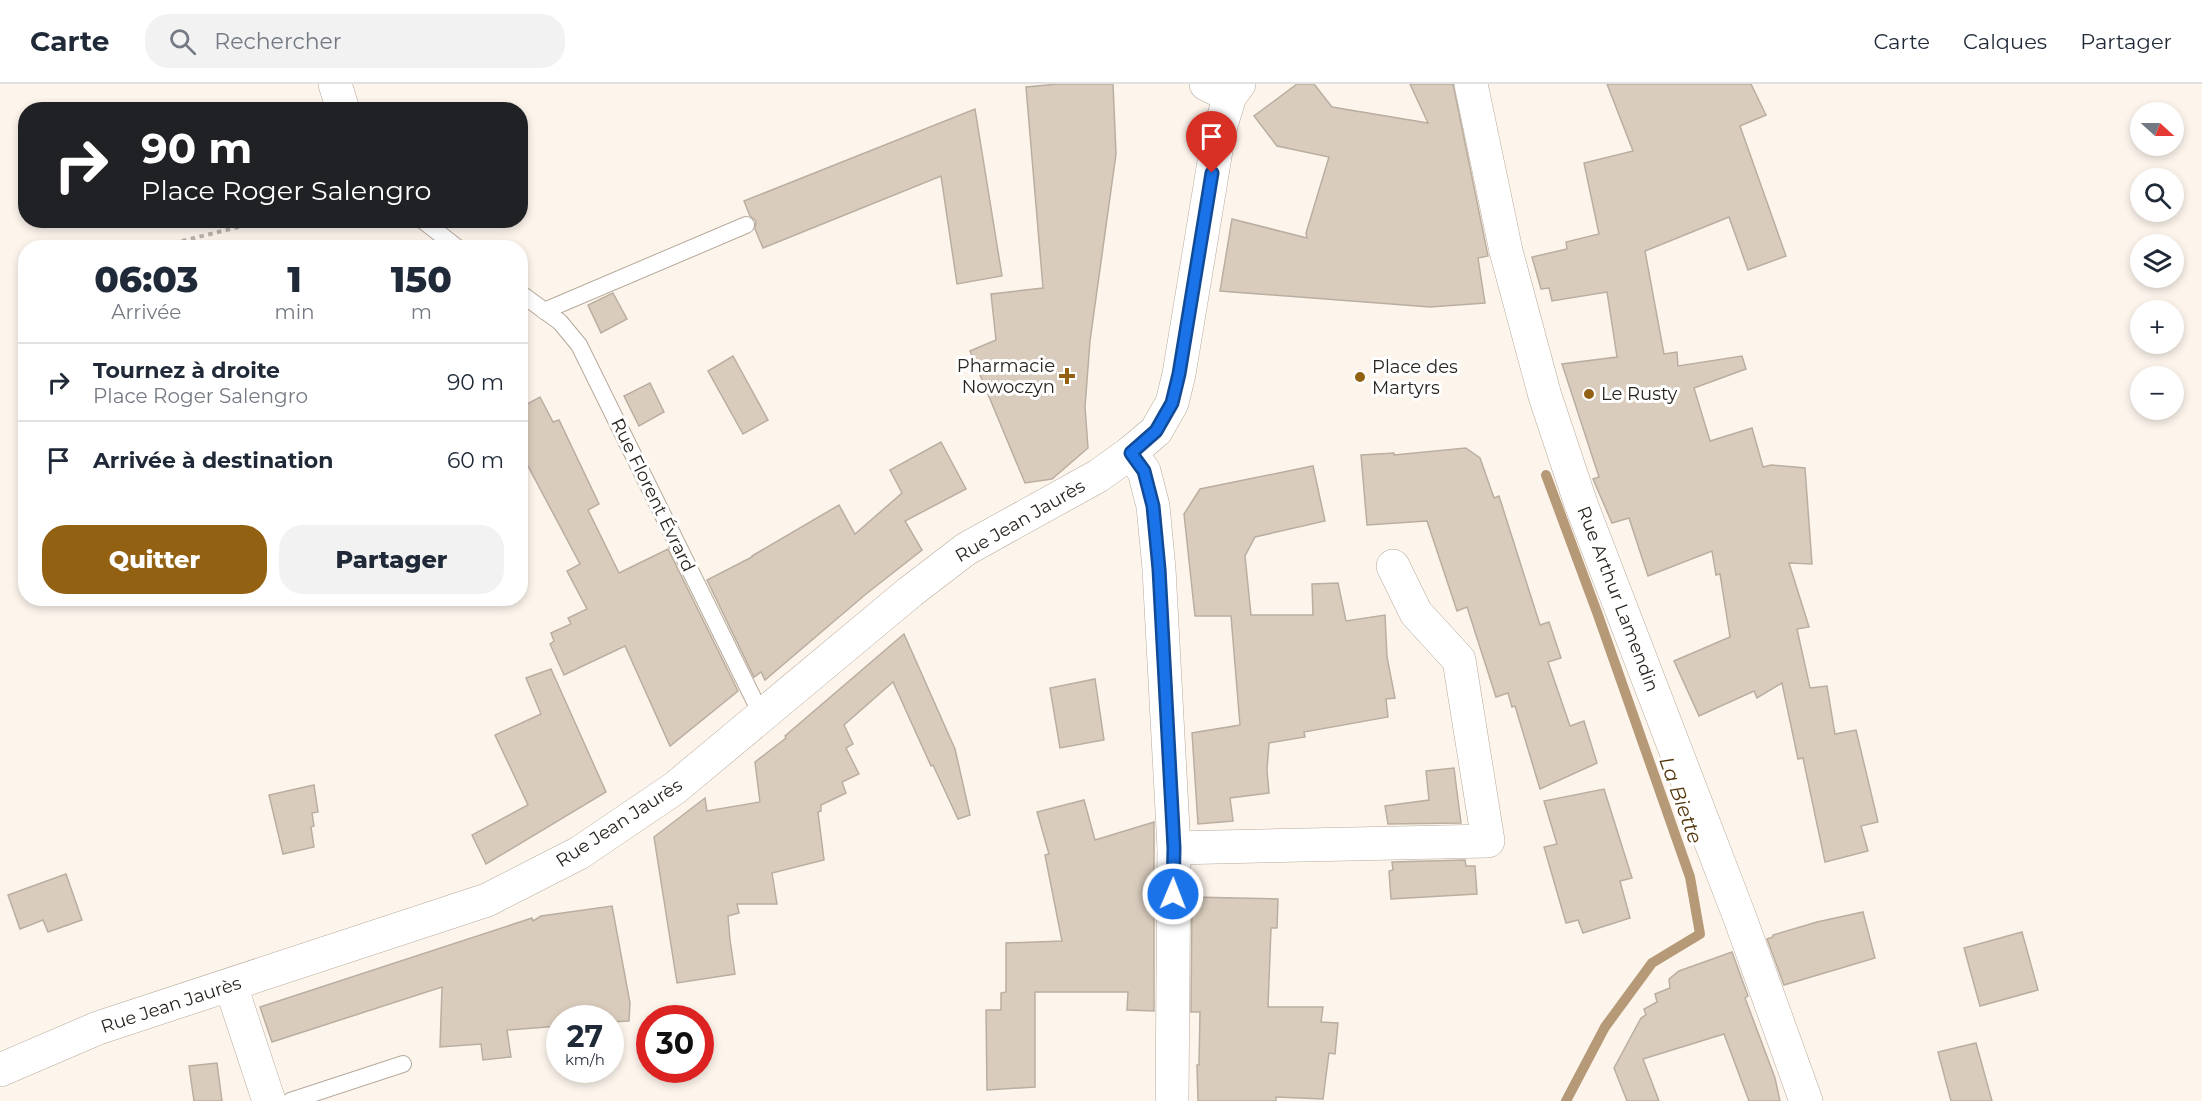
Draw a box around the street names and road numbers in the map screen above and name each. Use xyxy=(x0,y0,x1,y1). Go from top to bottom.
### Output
street label: Rue Florent Évrard xyxy=(606,415,700,575)
street label: Rue Jean Jaurès xyxy=(951,475,1089,567)
street label: Rue Arthur Lamendin xyxy=(1572,503,1664,695)
street label: Rue Jean Jaurès xyxy=(552,774,686,872)
street label: Rue Jean Jaurès xyxy=(98,972,244,1038)

